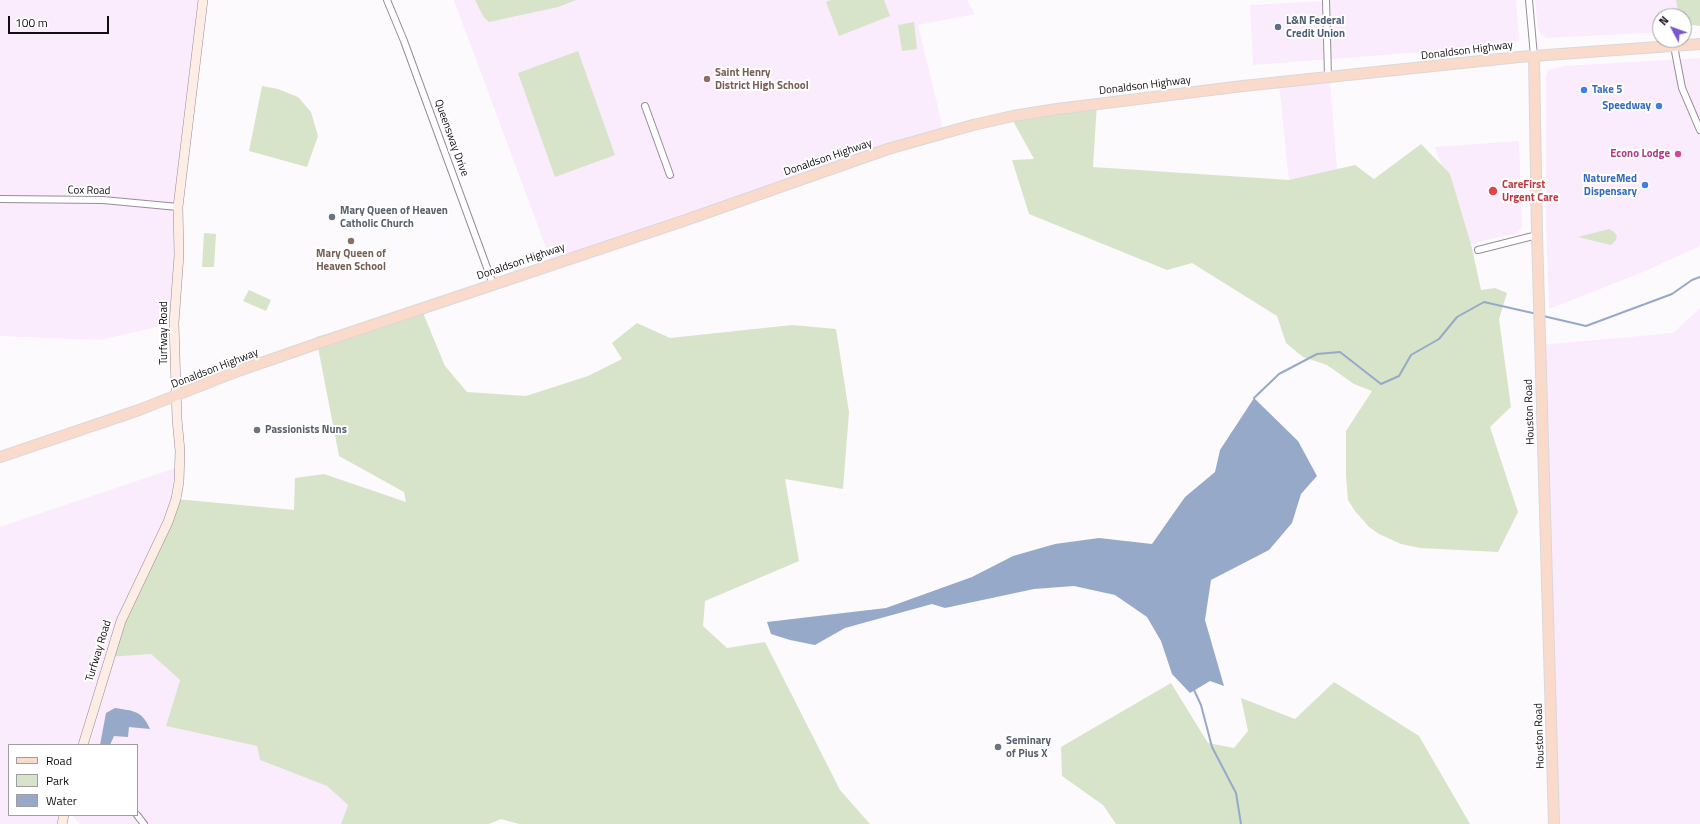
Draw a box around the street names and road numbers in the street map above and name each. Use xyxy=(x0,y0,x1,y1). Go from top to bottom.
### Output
street label: Donaldson Highway xyxy=(1420,39,1514,63)
street label: Donaldson Highway xyxy=(1098,74,1192,98)
street label: Queensway Drive xyxy=(431,98,471,178)
street label: Donaldson Highway xyxy=(782,137,874,179)
street label: Cox Road xyxy=(68,184,110,198)
street label: Donaldson Highway xyxy=(475,241,567,283)
street label: Turfway Road xyxy=(157,301,171,365)
street label: Donaldson Highway xyxy=(170,346,260,392)
street label: Houston Road xyxy=(1522,379,1538,445)
street label: Turfway Road xyxy=(83,619,115,683)
street label: Houston Road xyxy=(1532,703,1548,769)

